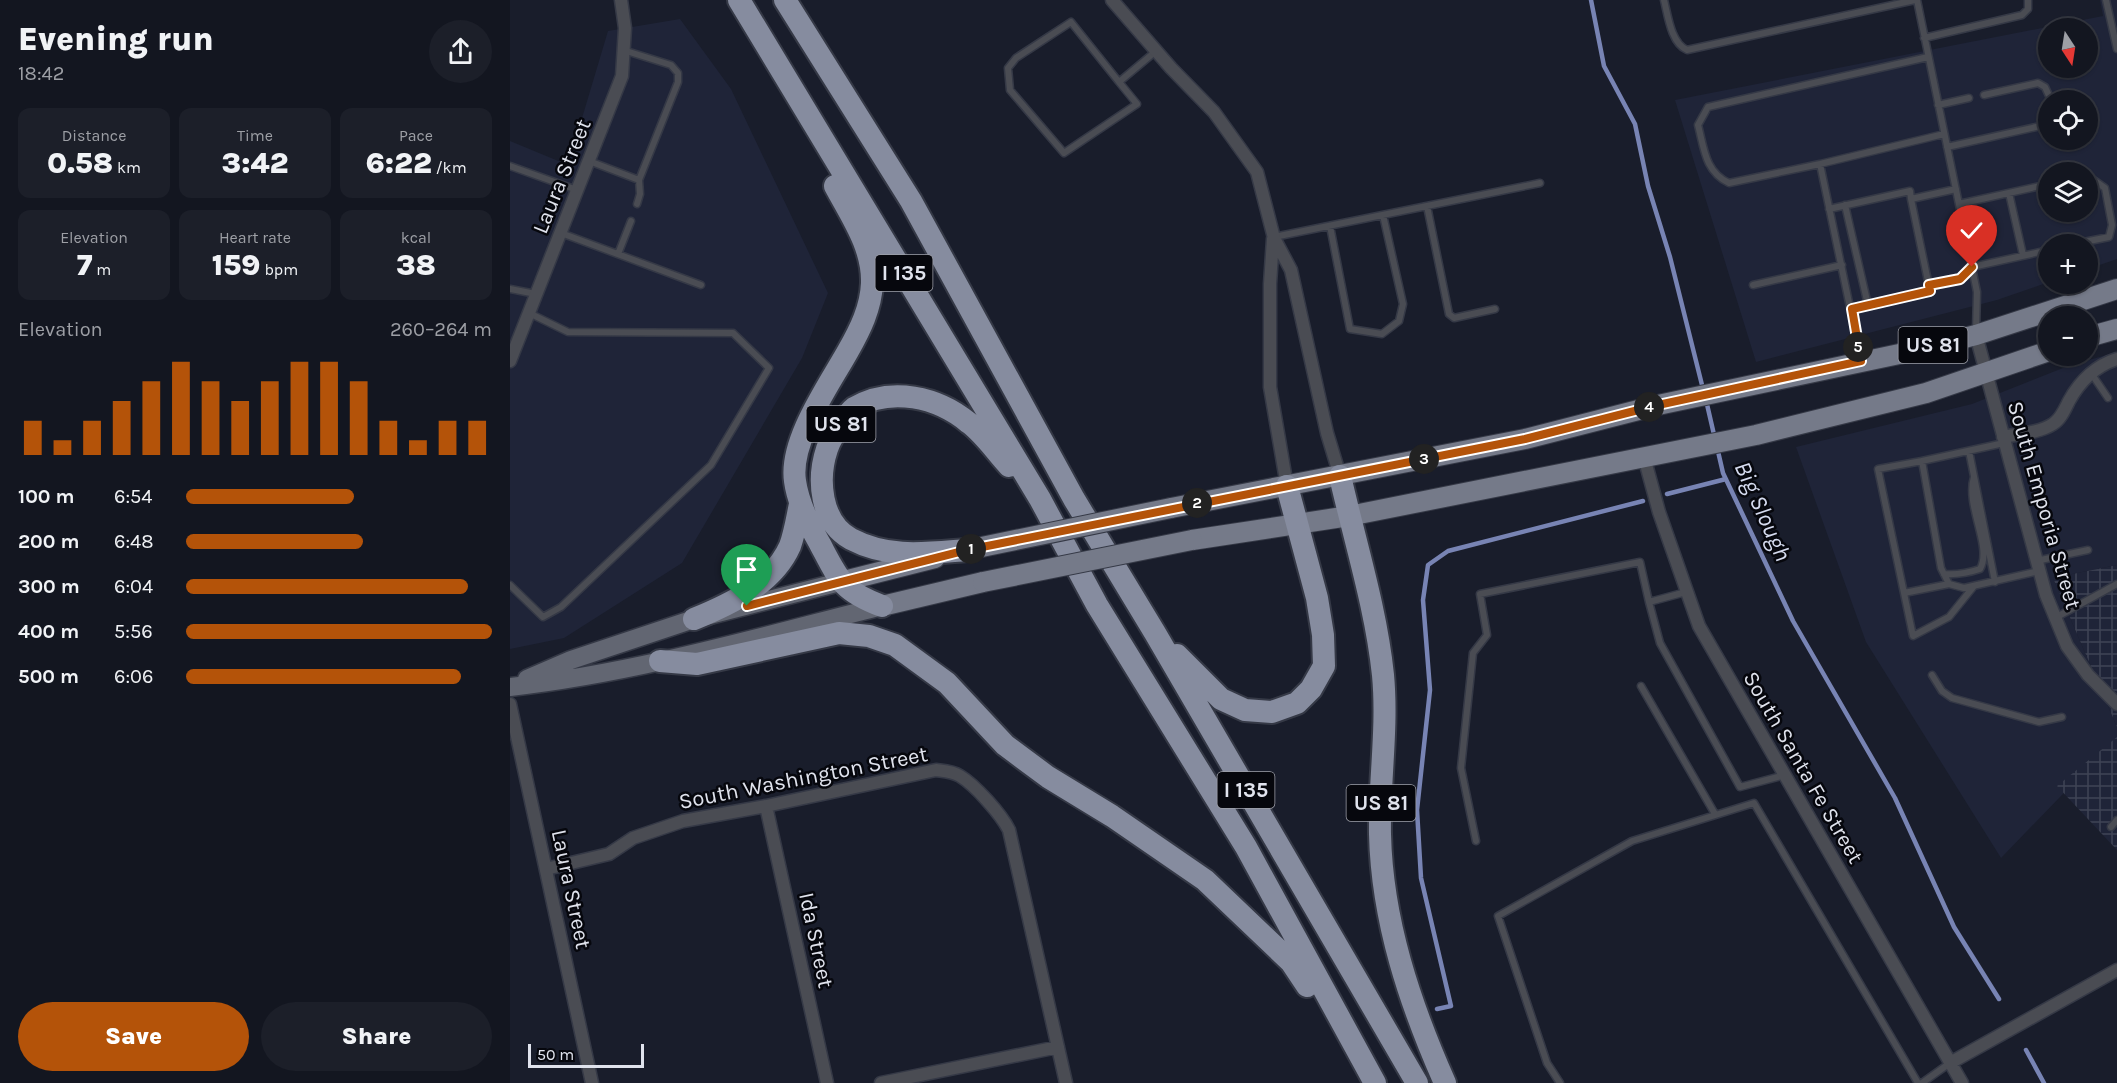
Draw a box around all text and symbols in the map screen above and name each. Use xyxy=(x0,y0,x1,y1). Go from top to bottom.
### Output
north arrow xyxy=(2038,18,2098,78)
map controls xyxy=(2038,18,2098,366)
text: Evening run xyxy=(18,20,214,58)
button: share xyxy=(429,20,492,83)
text: 18:42 xyxy=(18,62,64,85)
button: locate xyxy=(2038,90,2098,150)
street label: Laura Street xyxy=(527,115,597,238)
text: Distance xyxy=(62,126,126,145)
text: Time xyxy=(237,126,273,145)
text: Pace xyxy=(399,126,433,145)
text: 0.58 xyxy=(47,145,113,181)
text: 3:42 xyxy=(222,145,288,181)
text: 6:22 xyxy=(365,145,432,181)
text: km xyxy=(113,158,141,177)
text: /km xyxy=(432,158,467,177)
button: layers xyxy=(2038,162,2098,222)
pin xyxy=(1946,205,1997,267)
icon: check xyxy=(1955,214,1988,247)
text: Elevation xyxy=(60,228,128,247)
text: Heart rate xyxy=(219,228,291,247)
text: kcal xyxy=(401,228,431,247)
button: + xyxy=(2038,234,2098,294)
text: 7 xyxy=(77,247,93,283)
text: 159 xyxy=(212,247,261,283)
text: 38 xyxy=(396,247,436,283)
road number: I 135 xyxy=(876,255,932,291)
text: m xyxy=(93,260,111,279)
text: bpm xyxy=(261,260,298,279)
button: − xyxy=(2038,306,2098,366)
text: Elevation xyxy=(18,318,103,341)
text: 260–264 m xyxy=(390,318,492,341)
road number: US 81 xyxy=(1898,327,1968,363)
pin: 5 xyxy=(1843,332,1873,362)
text: 5 xyxy=(1853,337,1863,356)
pin: 4 xyxy=(1634,392,1664,422)
text: 4 xyxy=(1644,397,1654,416)
street label: South Emporia Street xyxy=(2002,398,2086,612)
road number: US 81 xyxy=(806,406,876,442)
pin: 3 xyxy=(1409,444,1439,474)
text: 3 xyxy=(1419,449,1429,468)
water label: Big Slough xyxy=(1729,457,1797,565)
text: 100 m xyxy=(18,485,74,508)
text: 6:54 xyxy=(114,485,153,508)
pin: 2 xyxy=(1182,488,1212,518)
text: 2 xyxy=(1192,493,1202,512)
text: 200 m xyxy=(18,530,79,553)
text: 6:48 xyxy=(114,530,154,553)
pin: 1 xyxy=(956,534,986,564)
text: 1 xyxy=(968,539,974,558)
pin xyxy=(721,544,772,606)
icon: arrive xyxy=(730,553,763,586)
text: 300 m xyxy=(18,575,80,598)
text: 6:04 xyxy=(114,575,153,598)
text: 400 m xyxy=(18,620,79,643)
text: 5:56 xyxy=(114,620,153,643)
text: 500 m xyxy=(18,665,79,688)
text: 6:06 xyxy=(114,665,153,688)
street label: South Santa Fe Street xyxy=(1737,667,1869,868)
street label: South Washington Street xyxy=(677,741,930,815)
road number: I 135 xyxy=(1218,772,1274,808)
road number: US 81 xyxy=(1346,785,1416,821)
street label: Laura Street xyxy=(546,827,596,951)
street label: Ida Street xyxy=(793,890,839,990)
button: Save xyxy=(18,1002,249,1071)
button: Share xyxy=(261,1002,492,1071)
scale bar xyxy=(528,1041,644,1068)
text: 50 m xyxy=(537,1045,574,1064)

